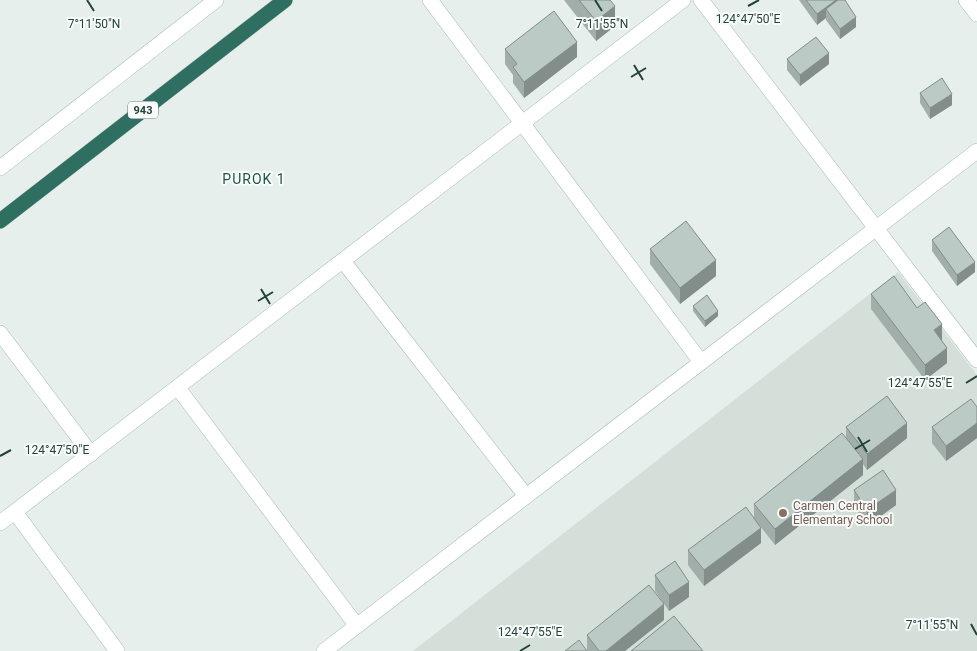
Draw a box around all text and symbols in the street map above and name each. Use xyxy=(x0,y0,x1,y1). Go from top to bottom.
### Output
text: 124°47'50"E xyxy=(716,12,780,26)
text: 7°11'50"N xyxy=(68,17,120,31)
text: 7°11'55"N xyxy=(576,17,628,31)
road number: 943 xyxy=(128,102,158,118)
district label: PUROK 1 xyxy=(222,171,286,187)
text: 124°47'55"E xyxy=(888,376,952,390)
text: 124°47'50"E xyxy=(25,443,89,457)
place label: Carmen Central Elementary School xyxy=(793,499,893,527)
marker: Carmen Central Elementary School xyxy=(777,507,789,519)
text: 7°11'55"N xyxy=(906,618,958,632)
text: 124°47'55"E xyxy=(498,625,562,639)

